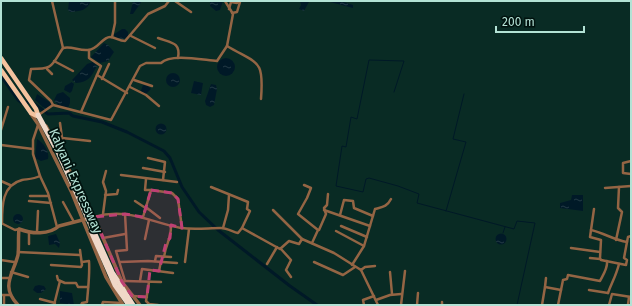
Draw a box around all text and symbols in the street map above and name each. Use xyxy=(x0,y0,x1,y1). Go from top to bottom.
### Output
scale bar xyxy=(496,8,584,34)
text: 200 m xyxy=(502,15,535,29)
street label: Kalyani Expressway xyxy=(46,126,106,236)

